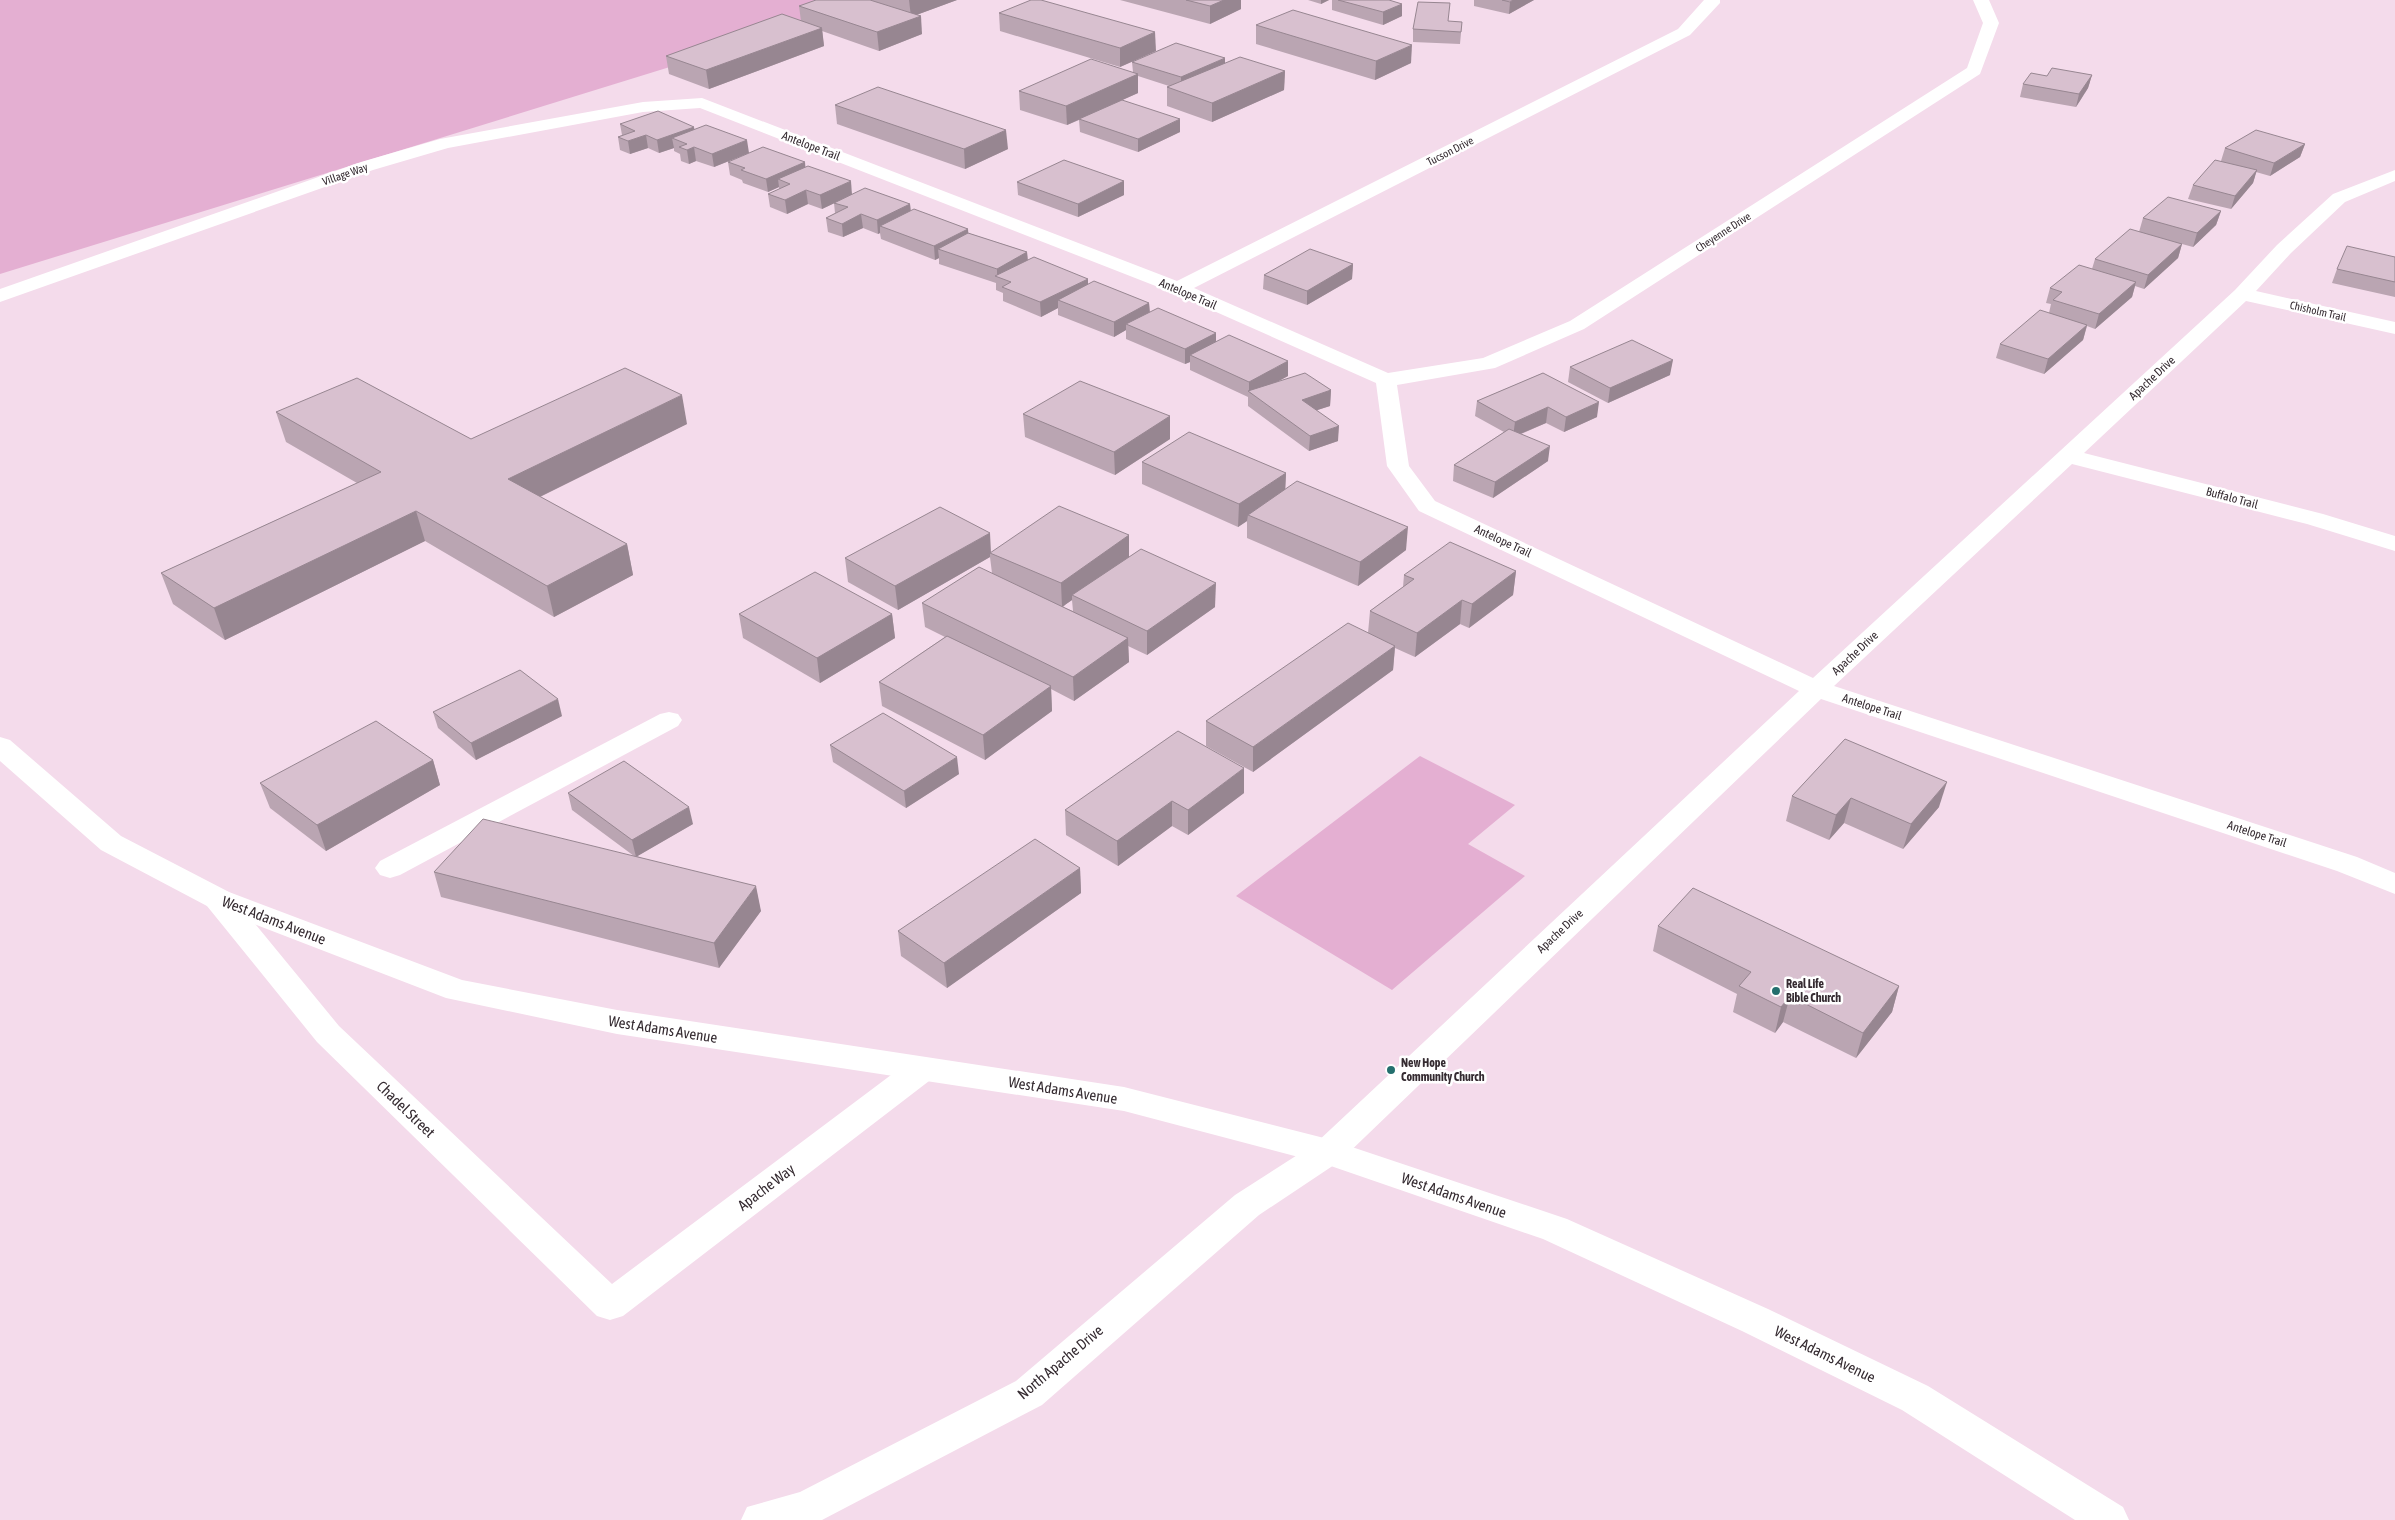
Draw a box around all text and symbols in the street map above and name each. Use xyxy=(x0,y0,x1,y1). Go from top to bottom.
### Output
street label: Antelope Trail xyxy=(780,128,843,164)
street label: Tucson Drive xyxy=(1425,134,1475,168)
street label: Village Way xyxy=(321,160,370,187)
street label: Cheyenne Drive xyxy=(1693,210,1753,254)
street label: Antelope Trail xyxy=(1157,276,1220,313)
street label: Chisholm Trail xyxy=(2289,299,2347,323)
street label: Apache Drive xyxy=(2126,353,2178,403)
street label: Buffalo Trail xyxy=(2204,484,2260,512)
street label: Antelope Trail xyxy=(1472,522,1534,561)
street label: Apache Drive xyxy=(1829,628,1881,678)
street label: Antelope Trail xyxy=(1841,691,1904,723)
street label: Antelope Trail xyxy=(2226,818,2289,850)
street label: West Adams Avenue xyxy=(220,892,329,948)
street label: Apache Drive xyxy=(1534,906,1586,956)
place label: Real Life Bible Church xyxy=(1786,977,1841,1005)
marker: Real Life Bible Church xyxy=(1770,985,1782,997)
street label: West Adams Avenue xyxy=(607,1012,719,1046)
place label: New Hope Community Church xyxy=(1401,1056,1485,1084)
marker: New Hope Community Church xyxy=(1385,1064,1397,1076)
street label: West Adams Avenue xyxy=(1007,1073,1119,1107)
street label: Chadel Street xyxy=(374,1077,438,1141)
street label: Apache Way xyxy=(734,1160,798,1214)
street label: West Adams Avenue xyxy=(1399,1169,1509,1221)
street label: North Apache Drive xyxy=(1014,1321,1106,1403)
street label: West Adams Avenue xyxy=(1772,1322,1878,1386)

